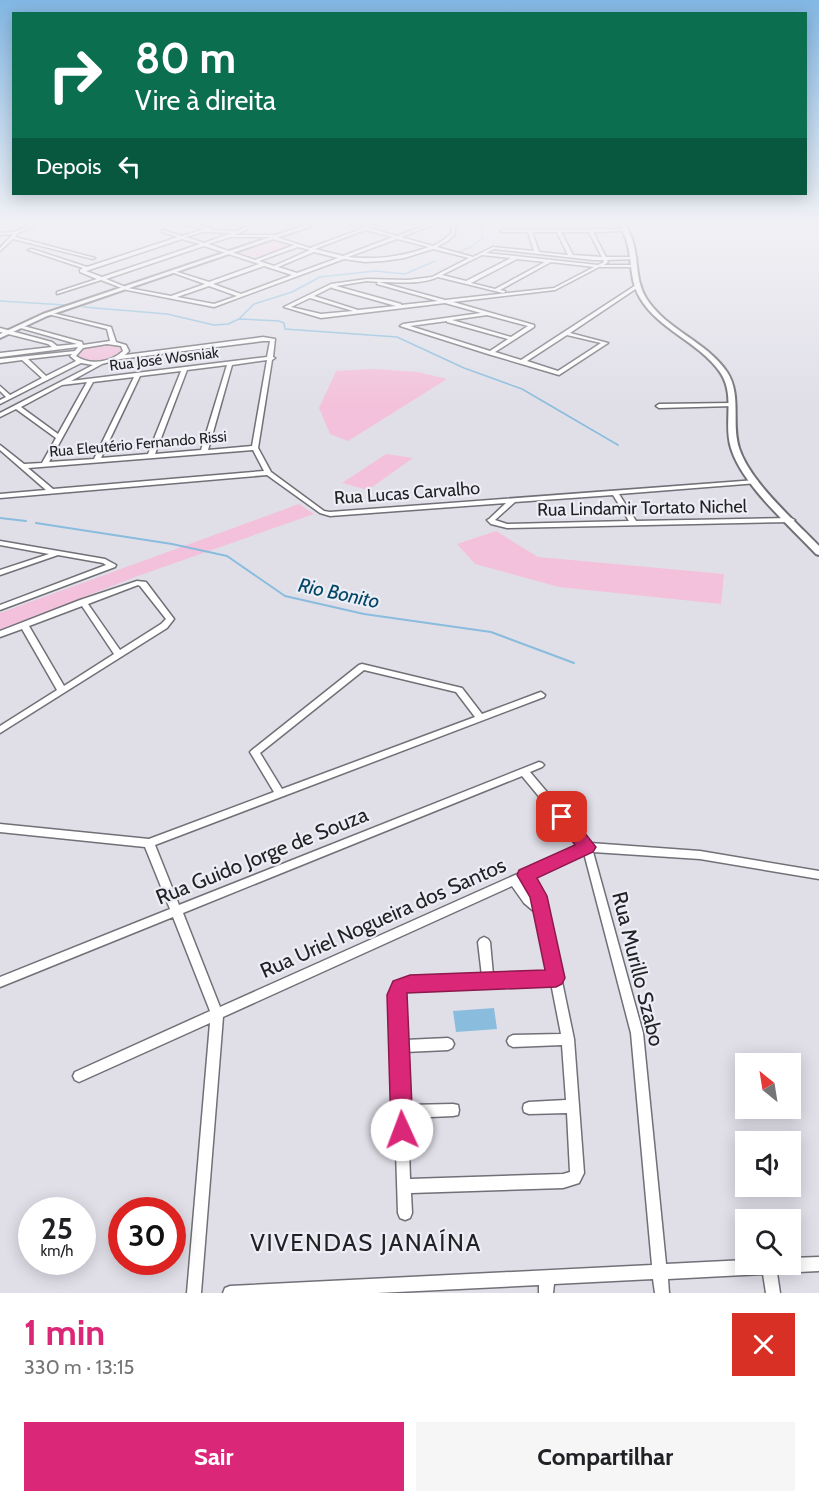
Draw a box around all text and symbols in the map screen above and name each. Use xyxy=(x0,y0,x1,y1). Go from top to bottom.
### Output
text: 80 m xyxy=(135,32,236,84)
icon: right xyxy=(36,36,114,114)
text: Vire à direita xyxy=(135,84,276,117)
icon: left xyxy=(113,150,146,183)
text: Depois xyxy=(36,153,101,180)
street label: Rua José Wosniak xyxy=(108,343,220,375)
street label: Rua Eleutério Fernando Rissi xyxy=(49,427,227,461)
street label: Rua Lucas Carvalho xyxy=(333,477,481,509)
street label: Rua Lindamir Tortato Nichel xyxy=(537,495,748,521)
water label: Rio Bonito xyxy=(296,573,382,613)
pin xyxy=(536,791,587,842)
icon: arrive xyxy=(545,800,578,833)
street label: Rua Guido Jorge de Souza xyxy=(152,802,372,910)
street label: Rua Uriel Nogueira dos Santos xyxy=(256,852,510,983)
street label: Rua Murillo Szabo xyxy=(607,889,670,1049)
north arrow xyxy=(735,1053,801,1119)
map controls xyxy=(735,1053,801,1275)
position arrow xyxy=(370,1098,434,1162)
button: sound xyxy=(735,1131,801,1197)
speed limit sign: 30 xyxy=(108,1197,186,1275)
button: search xyxy=(735,1209,801,1275)
text: 25 xyxy=(41,1210,73,1247)
district label: VIVENDAS JANAÍNA xyxy=(250,1228,482,1257)
text: km/h xyxy=(41,1242,73,1260)
text: 1 min xyxy=(24,1310,105,1354)
button: close xyxy=(732,1313,795,1376)
text: 330 m · 13:15 xyxy=(24,1355,134,1379)
button: Sair xyxy=(24,1422,404,1491)
button: Compartilhar xyxy=(416,1422,795,1491)

